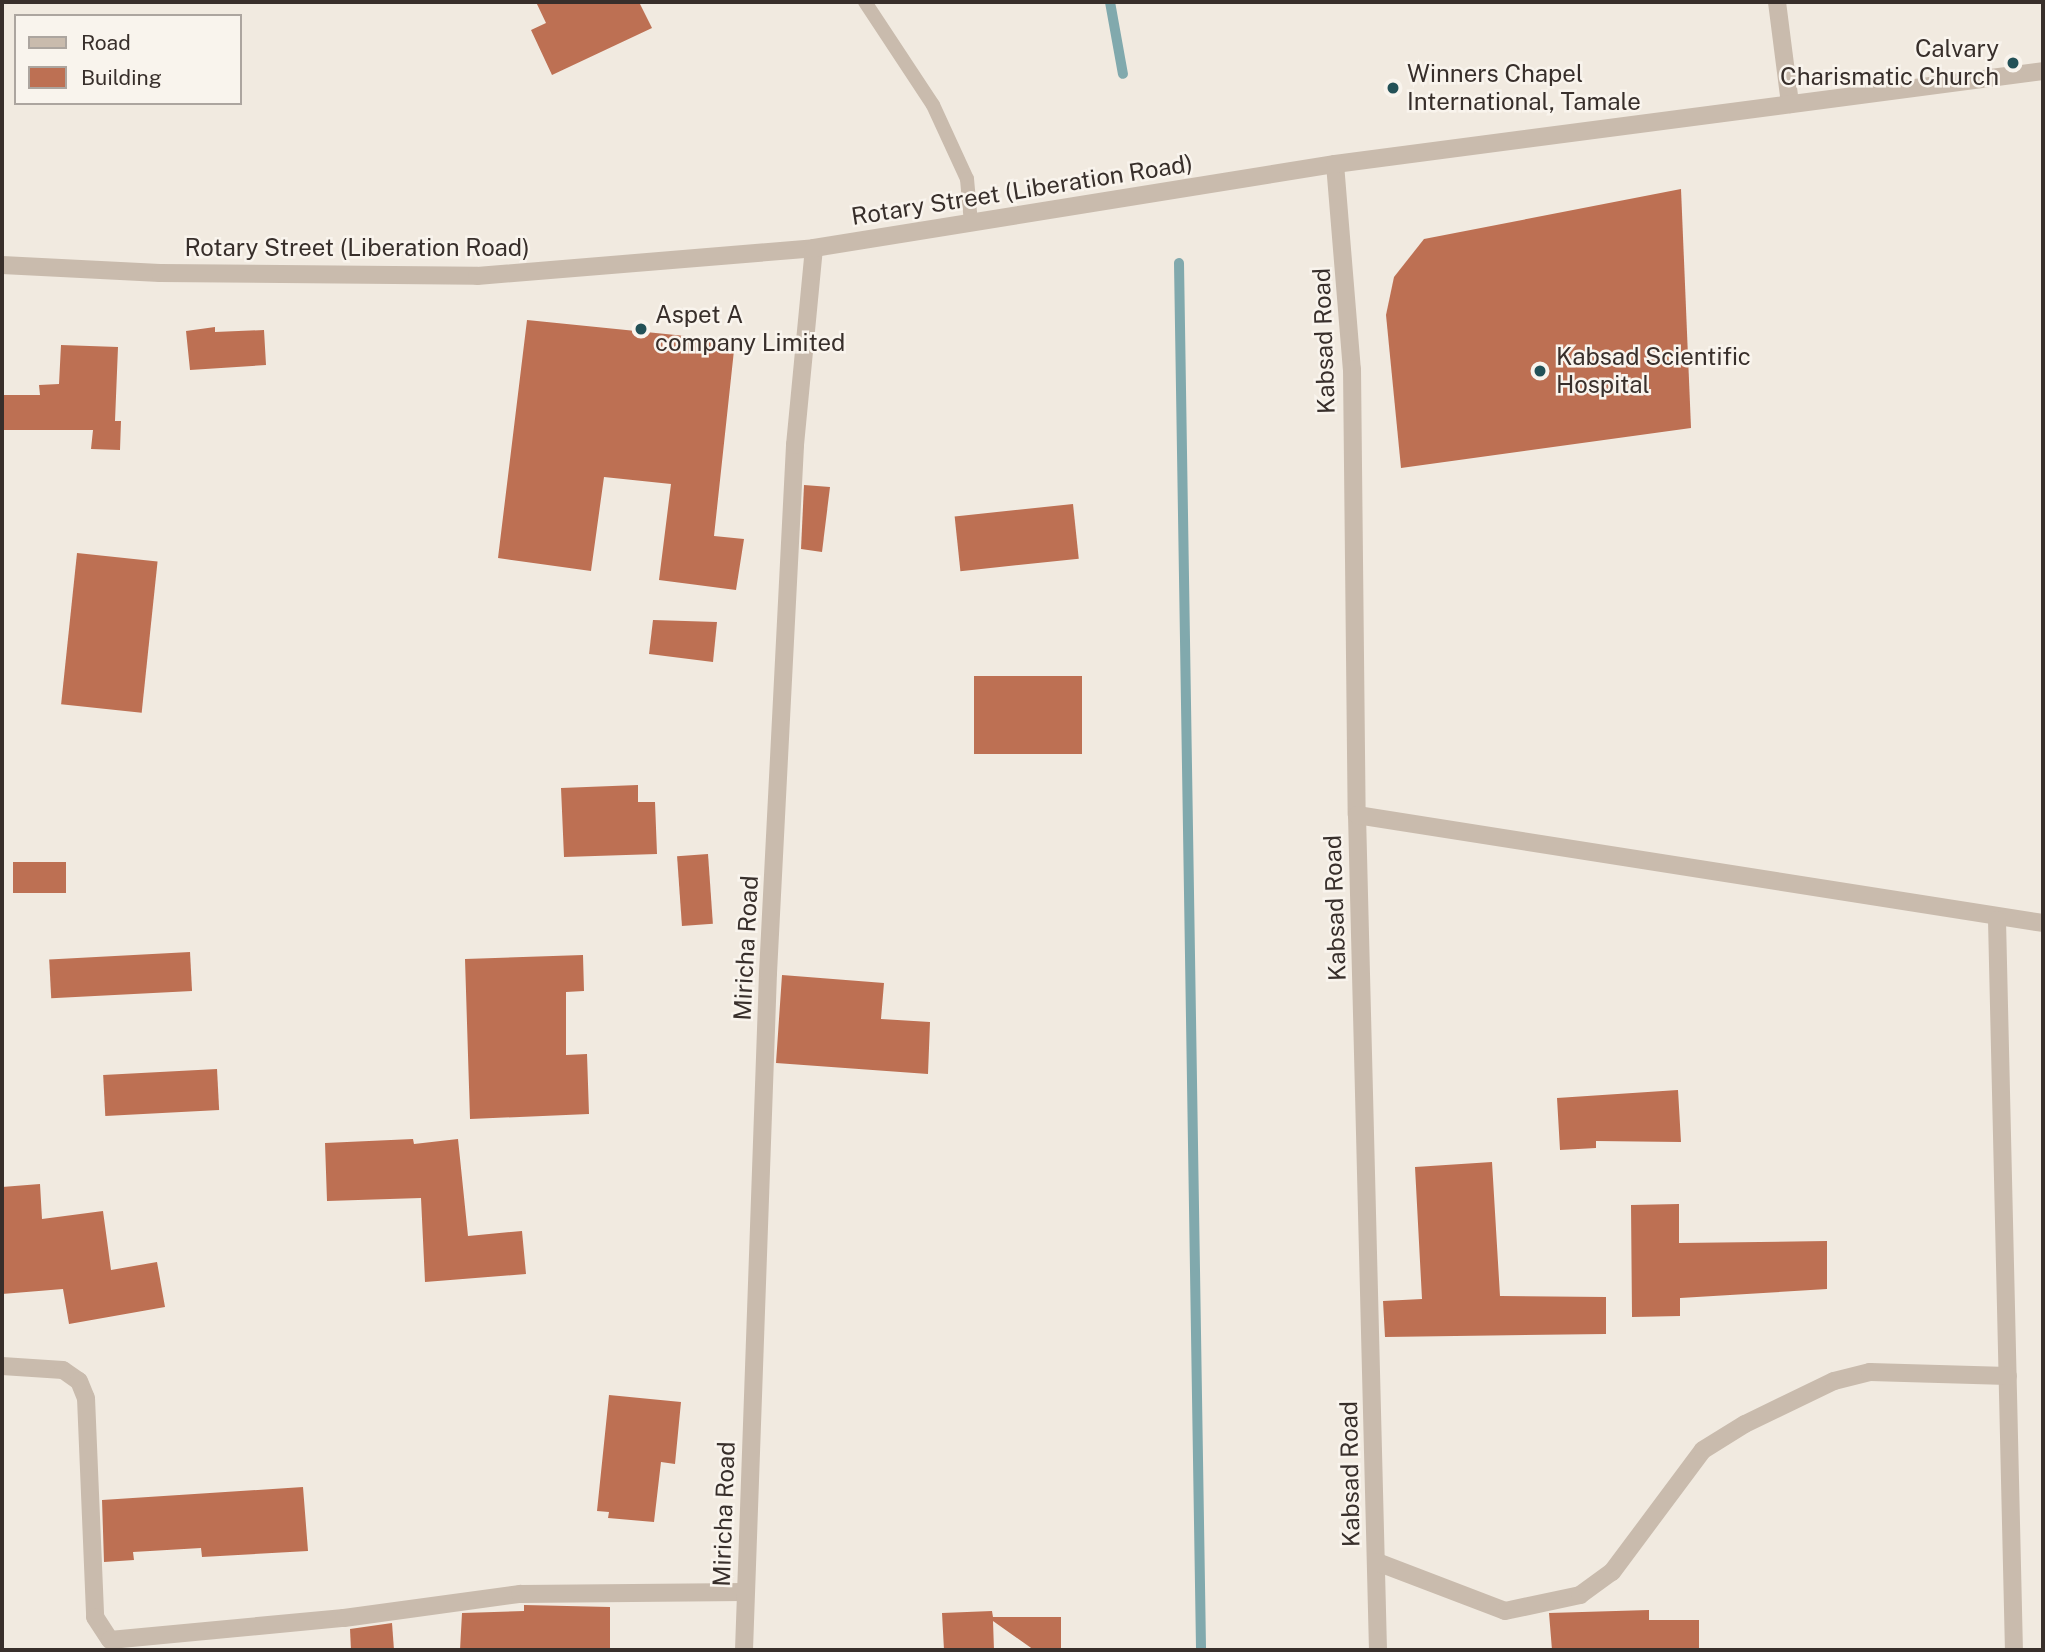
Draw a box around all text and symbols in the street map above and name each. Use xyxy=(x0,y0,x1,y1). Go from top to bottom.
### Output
legend xyxy=(14,14,242,105)
text: Road xyxy=(81,30,131,55)
place label: Calvary Charismatic Church xyxy=(1780,35,1999,91)
marker: Calvary Charismatic Church xyxy=(2005,55,2021,71)
place label: Winners Chapel International, Tamale xyxy=(1407,60,1641,116)
text: Building xyxy=(81,65,162,90)
marker: Winners Chapel International, Tamale xyxy=(1385,80,1401,96)
street label: Rotary Street (Liberation Road) xyxy=(849,149,1195,231)
street label: Rotary Street (Liberation Road) xyxy=(184,234,530,262)
street label: Kabsad Road xyxy=(1307,267,1341,415)
place label: Aspet A company Limited xyxy=(655,301,845,357)
marker: Aspet A company Limited xyxy=(633,321,649,337)
place label: Kabsad Scientific Hospital xyxy=(1556,343,1751,399)
marker: Kabsad Scientific Hospital xyxy=(1530,361,1550,381)
street label: Kabsad Road xyxy=(1318,834,1352,982)
street label: Miricha Road xyxy=(728,875,764,1021)
street label: Kabsad Road xyxy=(1334,1401,1366,1547)
street label: Miricha Road xyxy=(707,1441,741,1587)

